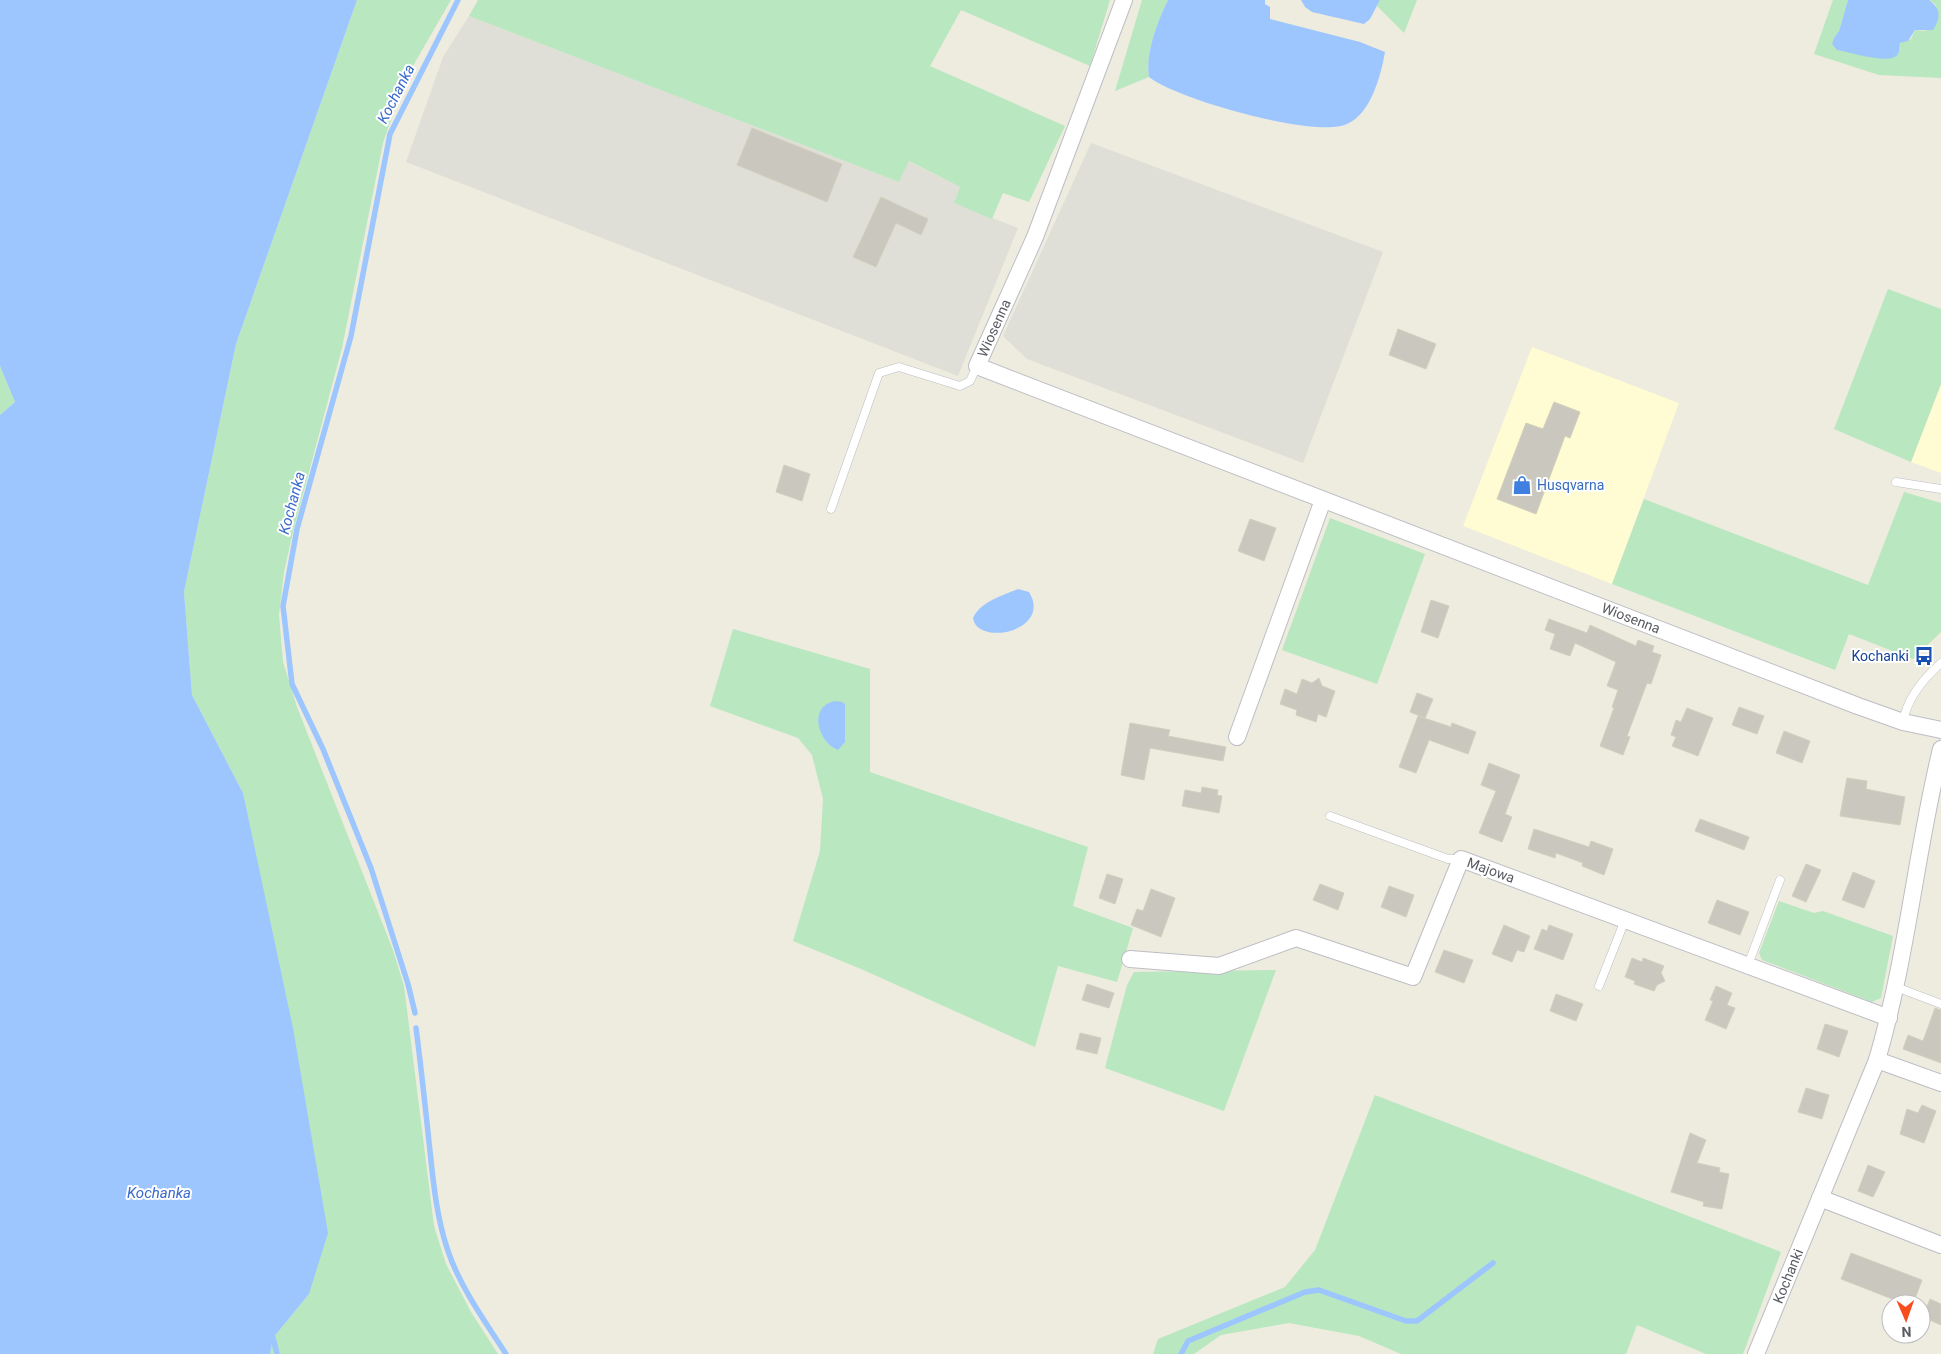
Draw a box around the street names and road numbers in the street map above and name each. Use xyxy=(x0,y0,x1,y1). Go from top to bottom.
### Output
street label: Wiosenna xyxy=(974,297,1014,359)
street label: Wiosenna xyxy=(1599,600,1663,636)
street label: Majowa xyxy=(1465,854,1517,886)
street label: Kochanki xyxy=(1770,1246,1806,1306)

